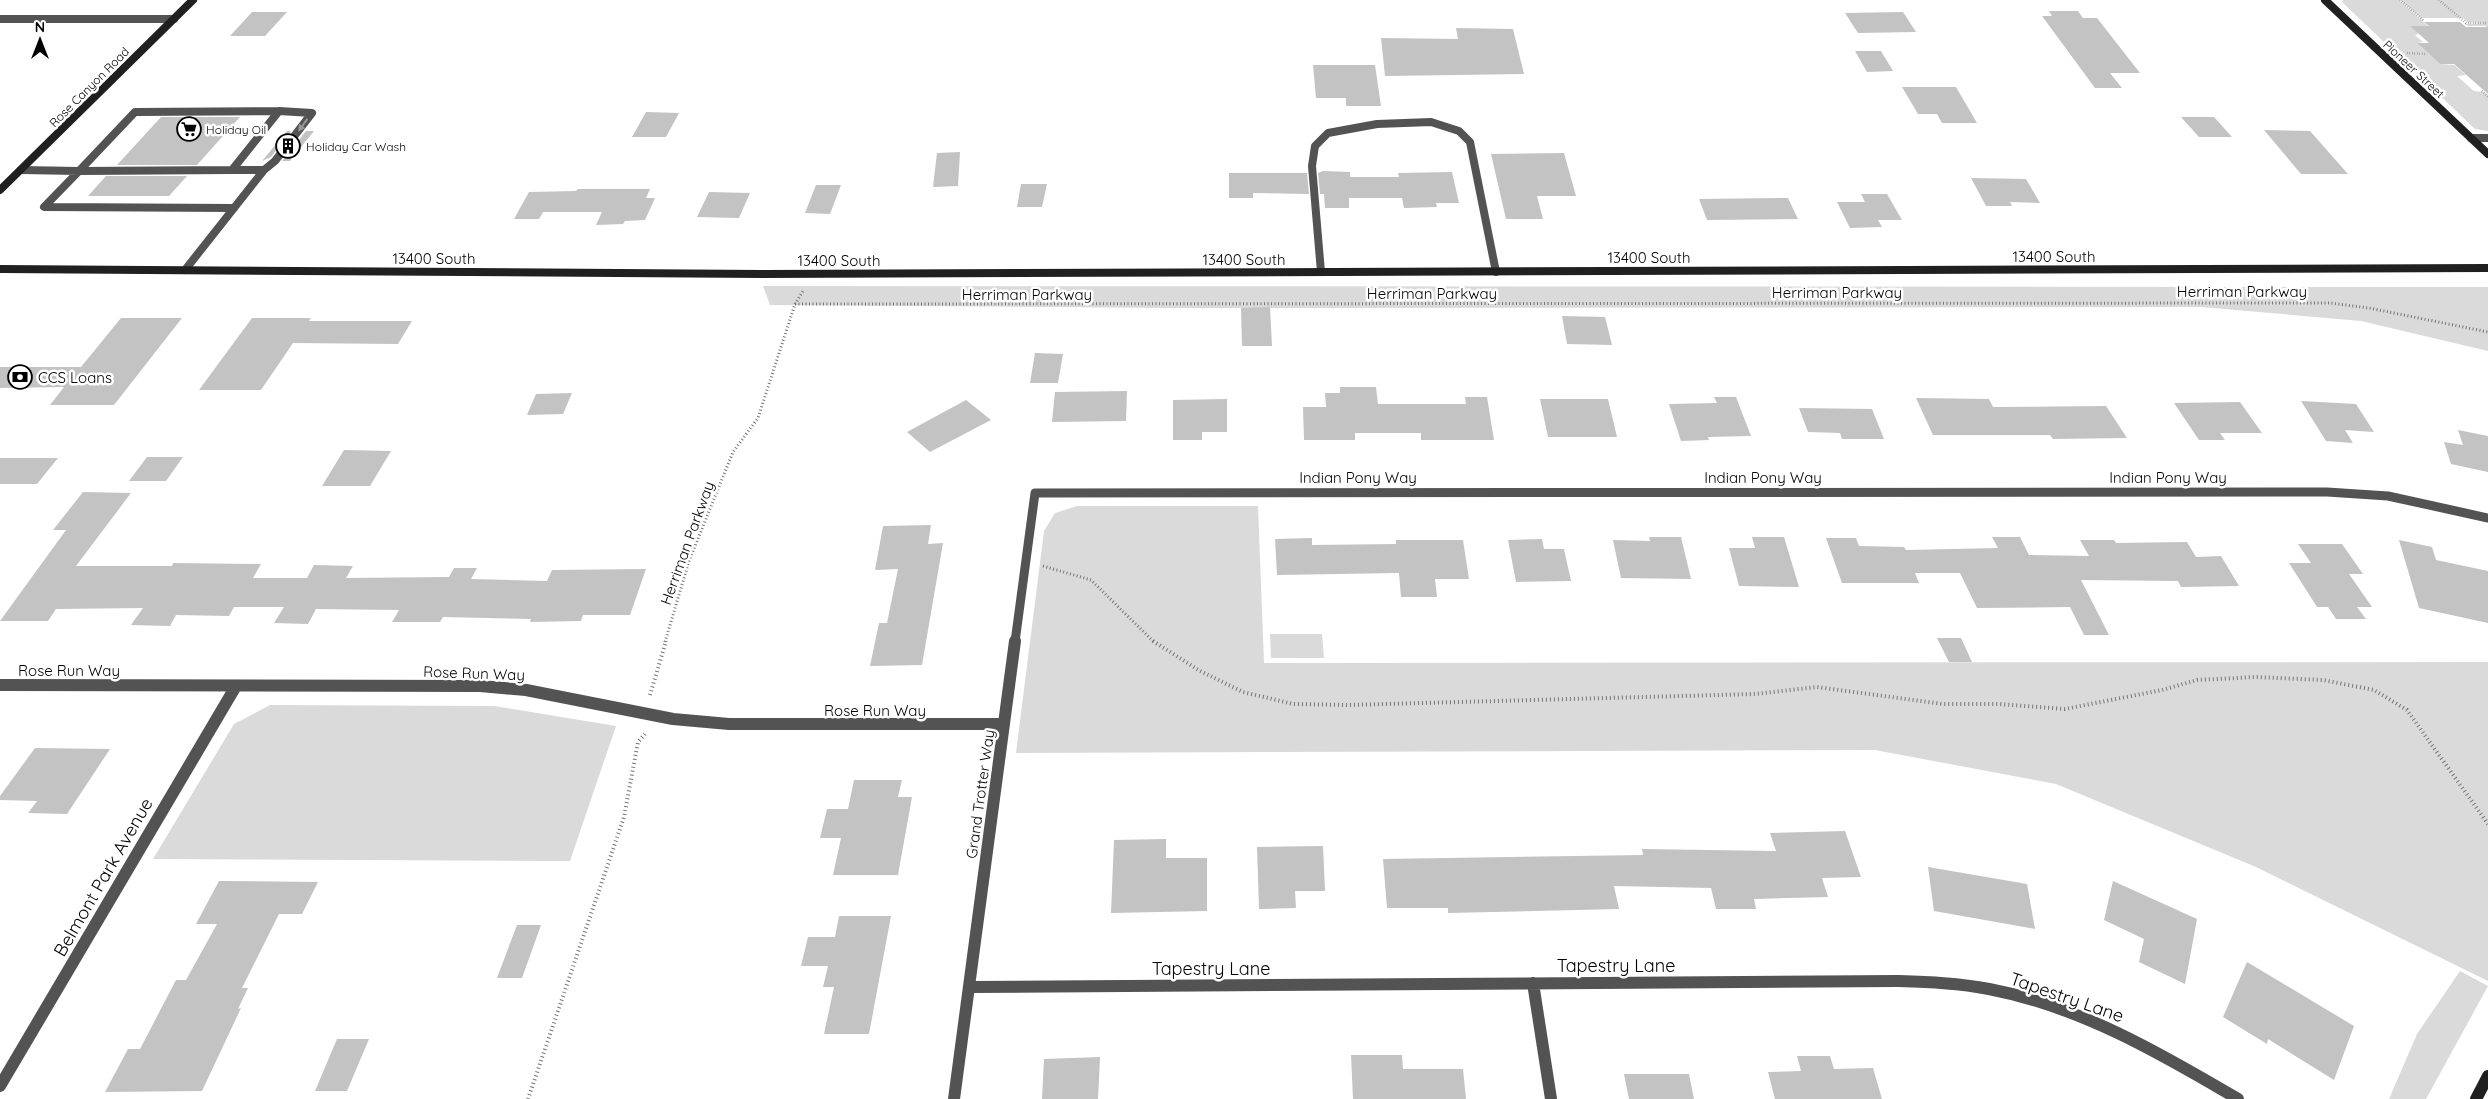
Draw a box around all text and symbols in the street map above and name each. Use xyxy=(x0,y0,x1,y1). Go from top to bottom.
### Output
north arrow xyxy=(15,15,65,65)
text: N xyxy=(35,18,45,36)
street label: Pioneer Street xyxy=(2380,37,2448,101)
street label: Rose Canyon Road xyxy=(46,44,132,130)
supermarket icon: Holiday Oil xyxy=(176,116,202,142)
one-way arrow xyxy=(298,118,308,132)
place label: Holiday Oil xyxy=(206,122,266,137)
building icon: Holiday Car Wash xyxy=(275,133,301,159)
place label: Holiday Car Wash xyxy=(306,139,406,154)
street label: 13400 South xyxy=(2013,247,2095,266)
street label: 13400 South xyxy=(1608,248,1690,267)
street label: 13400 South xyxy=(393,249,475,268)
street label: 13400 South xyxy=(1203,250,1285,269)
street label: 13400 South xyxy=(798,251,880,270)
street label: Herriman Parkway xyxy=(2177,282,2307,301)
street label: Herriman Parkway xyxy=(1772,283,1902,302)
street label: Herriman Parkway xyxy=(1367,284,1497,303)
street label: Herriman Parkway xyxy=(962,285,1092,304)
bank icon: CCS Loans xyxy=(7,364,33,390)
place label: CCS Loans xyxy=(38,368,112,387)
street label: Indian Pony Way xyxy=(1299,468,1417,487)
street label: Indian Pony Way xyxy=(1704,468,1822,487)
street label: Indian Pony Way xyxy=(2109,468,2227,487)
street label: Herriman Parkway xyxy=(656,479,718,607)
street label: Rose Run Way xyxy=(18,661,120,680)
street label: Rose Run Way xyxy=(423,662,525,684)
street label: Rose Run Way xyxy=(824,701,926,720)
street label: Grand Trotter Way xyxy=(962,728,998,860)
street label: Belmont Park Avenue xyxy=(48,794,158,960)
street label: Tapestry Lane xyxy=(1557,954,1675,977)
street label: Tapestry Lane xyxy=(1152,957,1270,980)
street label: Tapestry Lane xyxy=(2007,967,2127,1027)

